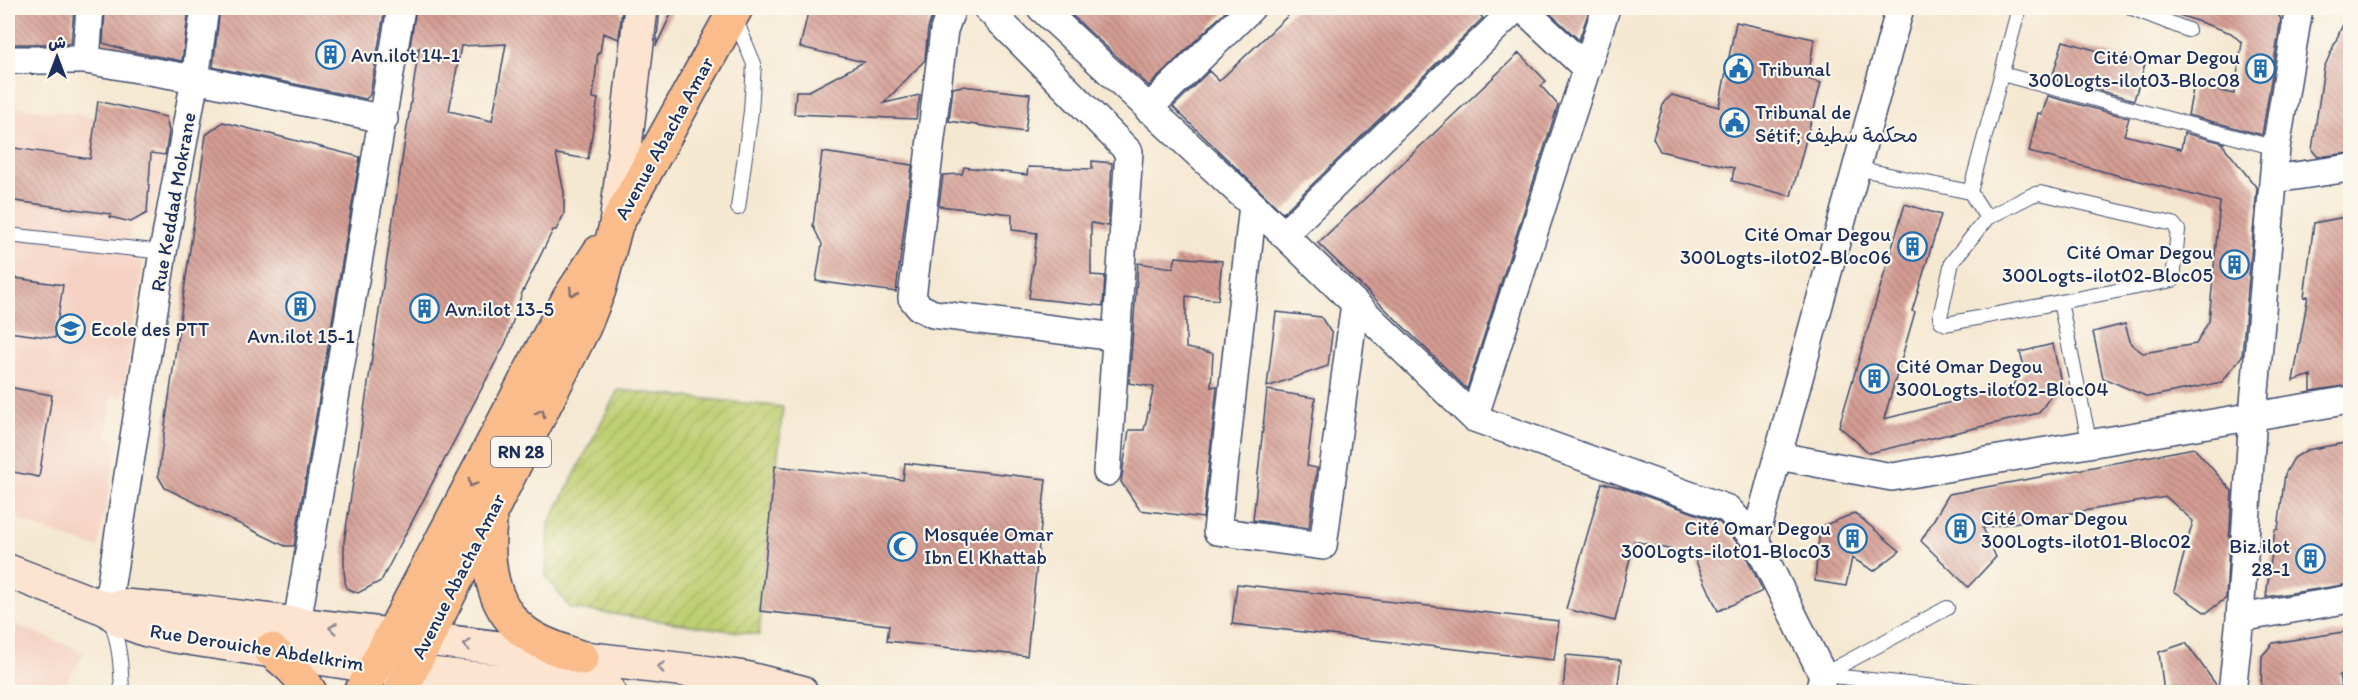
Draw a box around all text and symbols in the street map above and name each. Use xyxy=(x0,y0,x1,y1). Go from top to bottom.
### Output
north arrow xyxy=(27,27,87,87)
text: ش xyxy=(48,33,66,52)
building icon: Avn.ilot 14-1 xyxy=(314,39,346,71)
place label: Avn.ilot 14-1 xyxy=(351,43,460,67)
place label: Cité Omar Degou 300Logts-ilot03-Bloc08 xyxy=(2028,45,2240,92)
street label: Avenue Abacha Amar xyxy=(609,52,719,224)
building icon: Cité Omar Degou 300Logts-ilot03-Bloc08 xyxy=(2245,52,2277,84)
public building icon: Tribunal xyxy=(1722,53,1754,85)
place label: Tribunal xyxy=(1759,57,1831,81)
place label: Tribunal de Sétif; محكمة سطيف xyxy=(1755,100,1918,147)
public building icon: Tribunal de Sétif; محكمة سطيف xyxy=(1718,107,1750,139)
street label: Rue Keddad Mokrane xyxy=(145,110,201,294)
place label: Cité Omar Degou 300Logts-ilot02-Bloc06 xyxy=(1680,222,1891,269)
building icon: Cité Omar Degou 300Logts-ilot02-Bloc06 xyxy=(1896,230,1928,262)
place label: Cité Omar Degou 300Logts-ilot02-Bloc05 xyxy=(2002,240,2213,287)
building icon: Cité Omar Degou 300Logts-ilot02-Bloc05 xyxy=(2218,248,2250,280)
one-way arrow xyxy=(569,286,581,296)
building icon: Avn.ilot 15-1 xyxy=(285,290,317,322)
building icon: Avn.ilot 13-5 xyxy=(408,293,440,325)
place label: Avn.ilot 13-5 xyxy=(445,297,554,321)
school or university icon: Ecole des PTT xyxy=(54,313,86,345)
place label: Ecole des PTT xyxy=(91,317,209,341)
place label: Avn.ilot 15-1 xyxy=(247,324,355,348)
place label: Cité Omar Degou 300Logts-ilot02-Bloc04 xyxy=(1896,354,2108,401)
building icon: Cité Omar Degou 300Logts-ilot02-Bloc04 xyxy=(1859,362,1891,394)
one-way arrow xyxy=(533,408,545,419)
road number: RN 28 xyxy=(491,437,551,467)
one-way arrow xyxy=(467,477,479,488)
street label: Avenue Abacha Amar xyxy=(406,489,510,663)
place label: Cité Omar Degou 300Logts-ilot01-Bloc02 xyxy=(1981,506,2191,553)
building icon: Cité Omar Degou 300Logts-ilot01-Bloc02 xyxy=(1944,513,1976,545)
place label: Cité Omar Degou 300Logts-ilot01-Bloc03 xyxy=(1621,516,1831,563)
place label: Mosquée Omar Ibn El Khattab xyxy=(924,522,1053,569)
building icon: Cité Omar Degou 300Logts-ilot01-Bloc03 xyxy=(1836,523,1868,555)
mosque icon: Mosquée Omar Ibn El Khattab xyxy=(887,530,919,562)
place label: Biz.ilot 28-1 xyxy=(2229,534,2290,581)
building icon: Biz.ilot 28-1 xyxy=(2295,542,2327,574)
street label: Rue Derouiche Abdelkrim xyxy=(148,618,366,676)
one-way arrow xyxy=(328,622,338,635)
one-way arrow xyxy=(463,639,472,652)
one-way arrow xyxy=(656,661,666,674)

